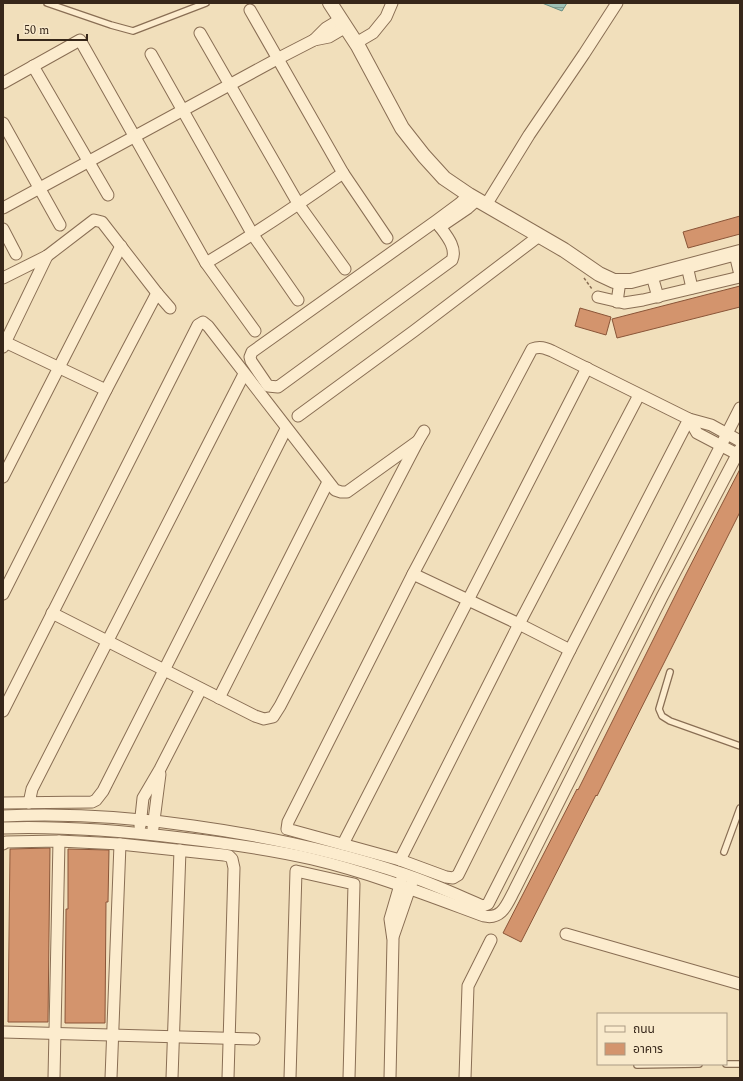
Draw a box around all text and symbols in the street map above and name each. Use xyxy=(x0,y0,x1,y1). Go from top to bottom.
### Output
scale bar xyxy=(18,16,87,42)
text: 50 m xyxy=(24,21,49,40)
legend xyxy=(597,1013,727,1065)
text: ถนน xyxy=(633,1020,655,1039)
text: อาคาร xyxy=(633,1040,663,1059)

